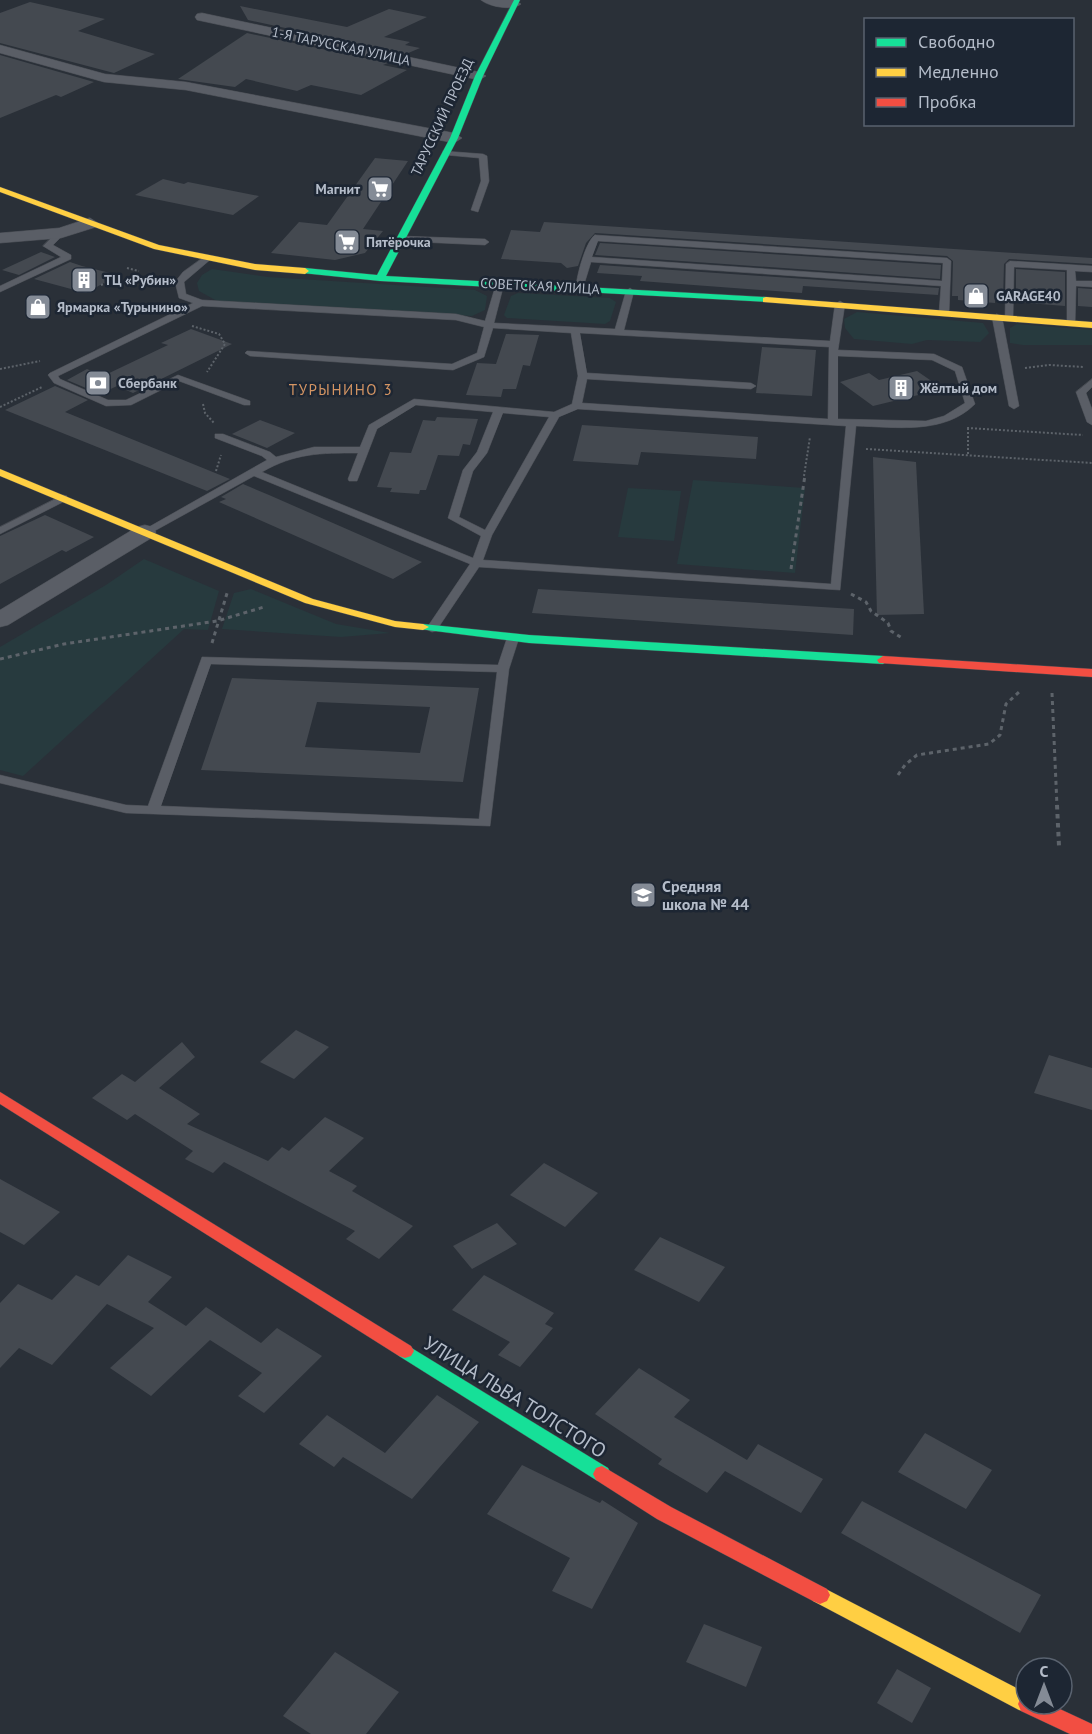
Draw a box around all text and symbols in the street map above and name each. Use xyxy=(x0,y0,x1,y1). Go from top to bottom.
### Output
legend xyxy=(864,18,1074,126)
street label: 1-Я ТАРУССКАЯ УЛИЦА xyxy=(270,23,413,70)
text: Свободно xyxy=(918,30,995,53)
street label: ТАРУССКИЙ ПРОЕЗД xyxy=(407,55,477,179)
text: Медленно xyxy=(918,60,999,83)
text: Пробка xyxy=(918,90,976,113)
supermarket icon: Магнит xyxy=(365,174,395,204)
place label: Магнит xyxy=(316,180,360,198)
supermarket icon: Пятёрочка xyxy=(332,227,362,257)
place label: Пятёрочка xyxy=(366,233,431,251)
building icon: ТЦ «Рубин» xyxy=(69,265,99,295)
place label: ТЦ «Рубин» xyxy=(104,271,176,289)
street label: СОВЕТСКАЯ УЛИЦА xyxy=(480,274,601,298)
shop icon: GARAGE40 xyxy=(961,281,991,311)
place label: GARAGE40 xyxy=(996,287,1061,305)
shop icon: Ярмарка «Турынино» xyxy=(23,292,53,322)
place label: Ярмарка «Турынино» xyxy=(57,298,188,316)
bank icon: Сбербанк xyxy=(83,368,113,398)
building icon: Жёлтый дом xyxy=(886,373,916,403)
place label: Сбербанк xyxy=(118,374,177,392)
place label: Жёлтый дом xyxy=(919,379,997,397)
district label: ТУРЫНИНО 3 xyxy=(289,380,393,399)
place label: Средняя школа № 44 xyxy=(662,876,749,914)
school or university icon: Средняя школа № 44 xyxy=(628,880,658,910)
street label: УЛИЦА ЛЬВА ТОЛСТОГО xyxy=(419,1330,611,1464)
north arrow xyxy=(1014,1656,1074,1716)
text: С xyxy=(1040,1661,1049,1681)

